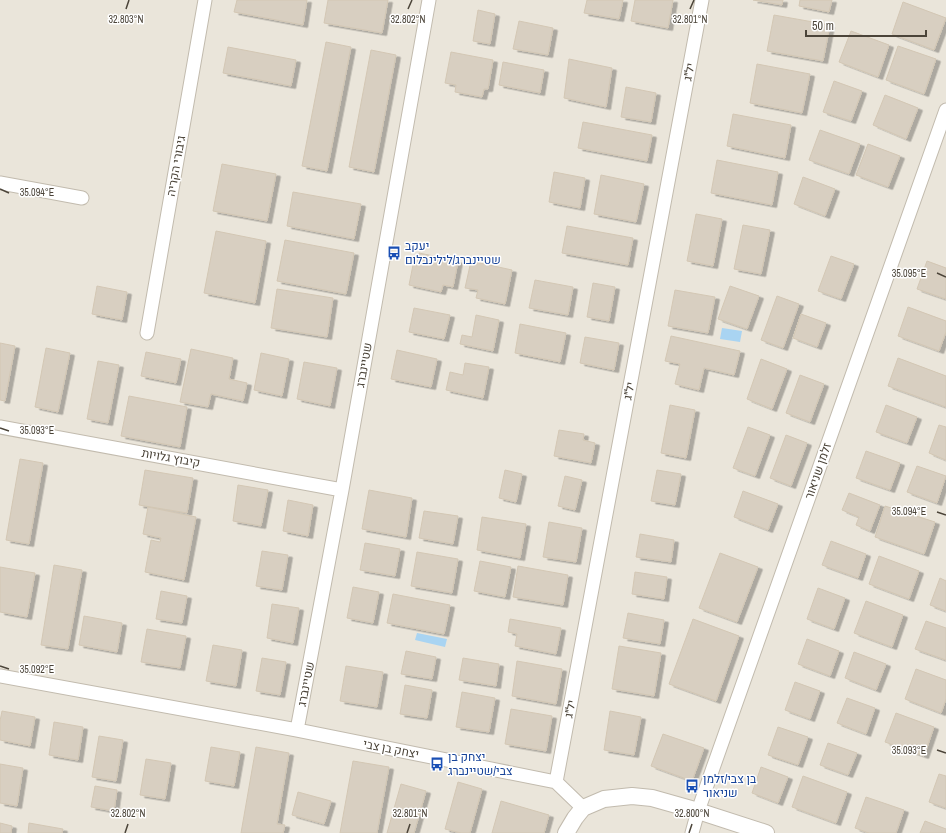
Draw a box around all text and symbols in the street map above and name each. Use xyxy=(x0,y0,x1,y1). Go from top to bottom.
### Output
scale bar xyxy=(806,12,926,38)
text: 32.803°N xyxy=(109,13,144,26)
text: 32.802°N xyxy=(391,13,426,26)
text: 32.801°N xyxy=(673,13,708,26)
text: 50 m xyxy=(812,18,834,34)
street label: יל"ג xyxy=(679,62,699,82)
street label: גיבורי הקריה xyxy=(163,134,189,198)
text: 35.094°E xyxy=(20,186,54,199)
place label: יעקב שטיינברג/לילינבלום xyxy=(405,238,501,268)
bus stop icon: יעקב שטיינברג/לילינבלום xyxy=(386,245,402,261)
text: 35.095°E xyxy=(892,267,926,280)
street label: שטיינברג xyxy=(352,341,376,389)
street label: יל"ג xyxy=(619,381,639,401)
text: 35.093°E xyxy=(20,424,54,437)
street label: זלמן שניאור xyxy=(801,441,835,501)
street label: קיבוץ גלויות xyxy=(141,445,201,471)
text: 35.094°E xyxy=(892,505,926,518)
street label: שטיינברג xyxy=(294,660,318,708)
text: 35.092°E xyxy=(20,663,54,676)
street label: יל"ג xyxy=(560,699,580,719)
street label: יצחק בן צבי xyxy=(362,736,420,762)
text: 35.093°E xyxy=(892,744,926,757)
place label: יצחק בן צבי/שטיינברג xyxy=(448,749,513,779)
bus stop icon: יצחק בן צבי/שטיינברג xyxy=(429,756,445,772)
place label: בן צבי/זלמן שניאור xyxy=(703,771,757,801)
bus stop icon: בן צבי/זלמן שניאור xyxy=(684,778,700,794)
text: 32.802°N xyxy=(111,807,146,820)
text: 32.801°N xyxy=(393,807,428,820)
text: 32.800°N xyxy=(675,807,710,820)

